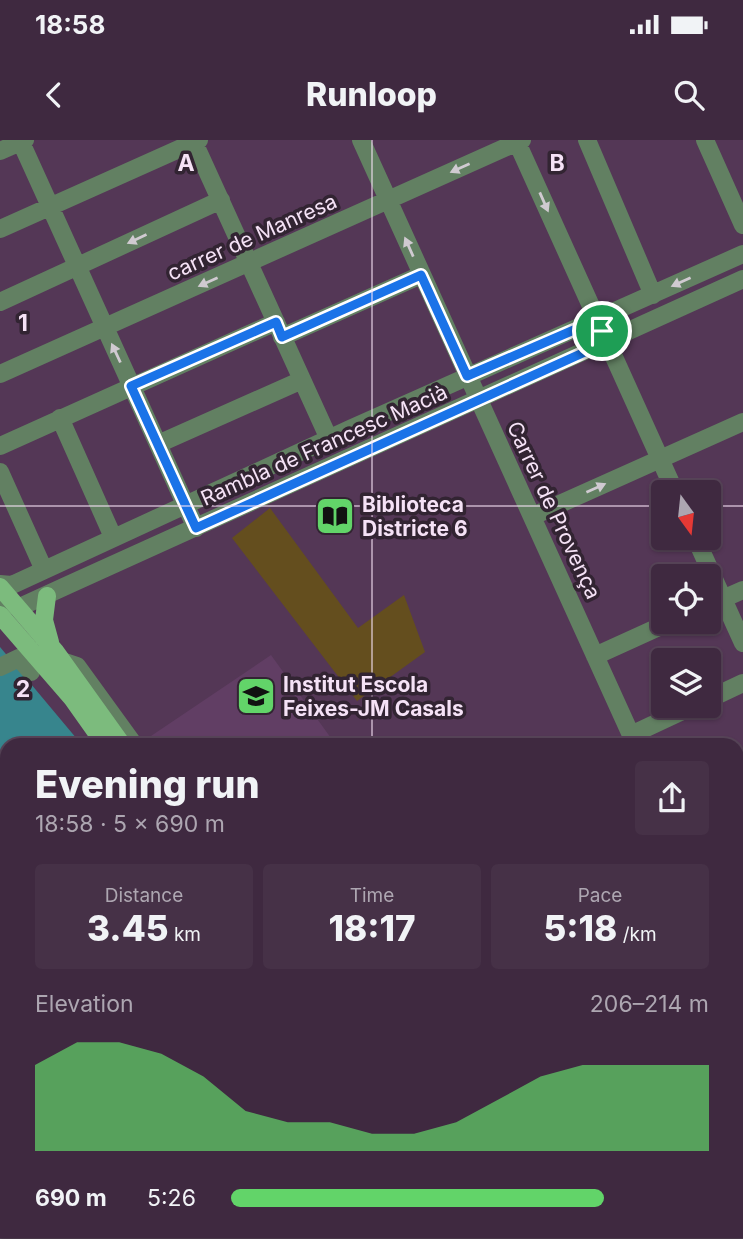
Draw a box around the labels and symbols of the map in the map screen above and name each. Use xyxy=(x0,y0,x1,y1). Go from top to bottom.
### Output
text: A xyxy=(177,149,195,177)
text: B xyxy=(549,149,565,177)
one-way arrow xyxy=(450,162,470,174)
street label: carrer de Manresa xyxy=(163,188,341,286)
one-way arrow xyxy=(538,192,550,212)
one-way arrow xyxy=(127,233,147,245)
one-way arrow xyxy=(403,237,415,257)
one-way arrow xyxy=(198,276,218,288)
one-way arrow xyxy=(671,277,691,288)
pin xyxy=(572,301,632,361)
text: 1 xyxy=(18,309,28,337)
one-way arrow xyxy=(110,343,122,363)
street label: Rambla de Francesc Macià xyxy=(197,379,451,511)
street label: Carrer de Provença xyxy=(502,417,606,603)
north arrow xyxy=(651,480,721,550)
one-way arrow xyxy=(585,482,606,493)
place label: Biblioteca Districte 6 xyxy=(362,492,468,541)
library icon: Biblioteca Districte 6 xyxy=(314,495,356,537)
place label: Institut Escola Feixes-JM Casals xyxy=(283,672,464,721)
text: 2 xyxy=(16,675,30,703)
school or university icon: Institut Escola Feixes-JM Casals xyxy=(235,675,277,717)

